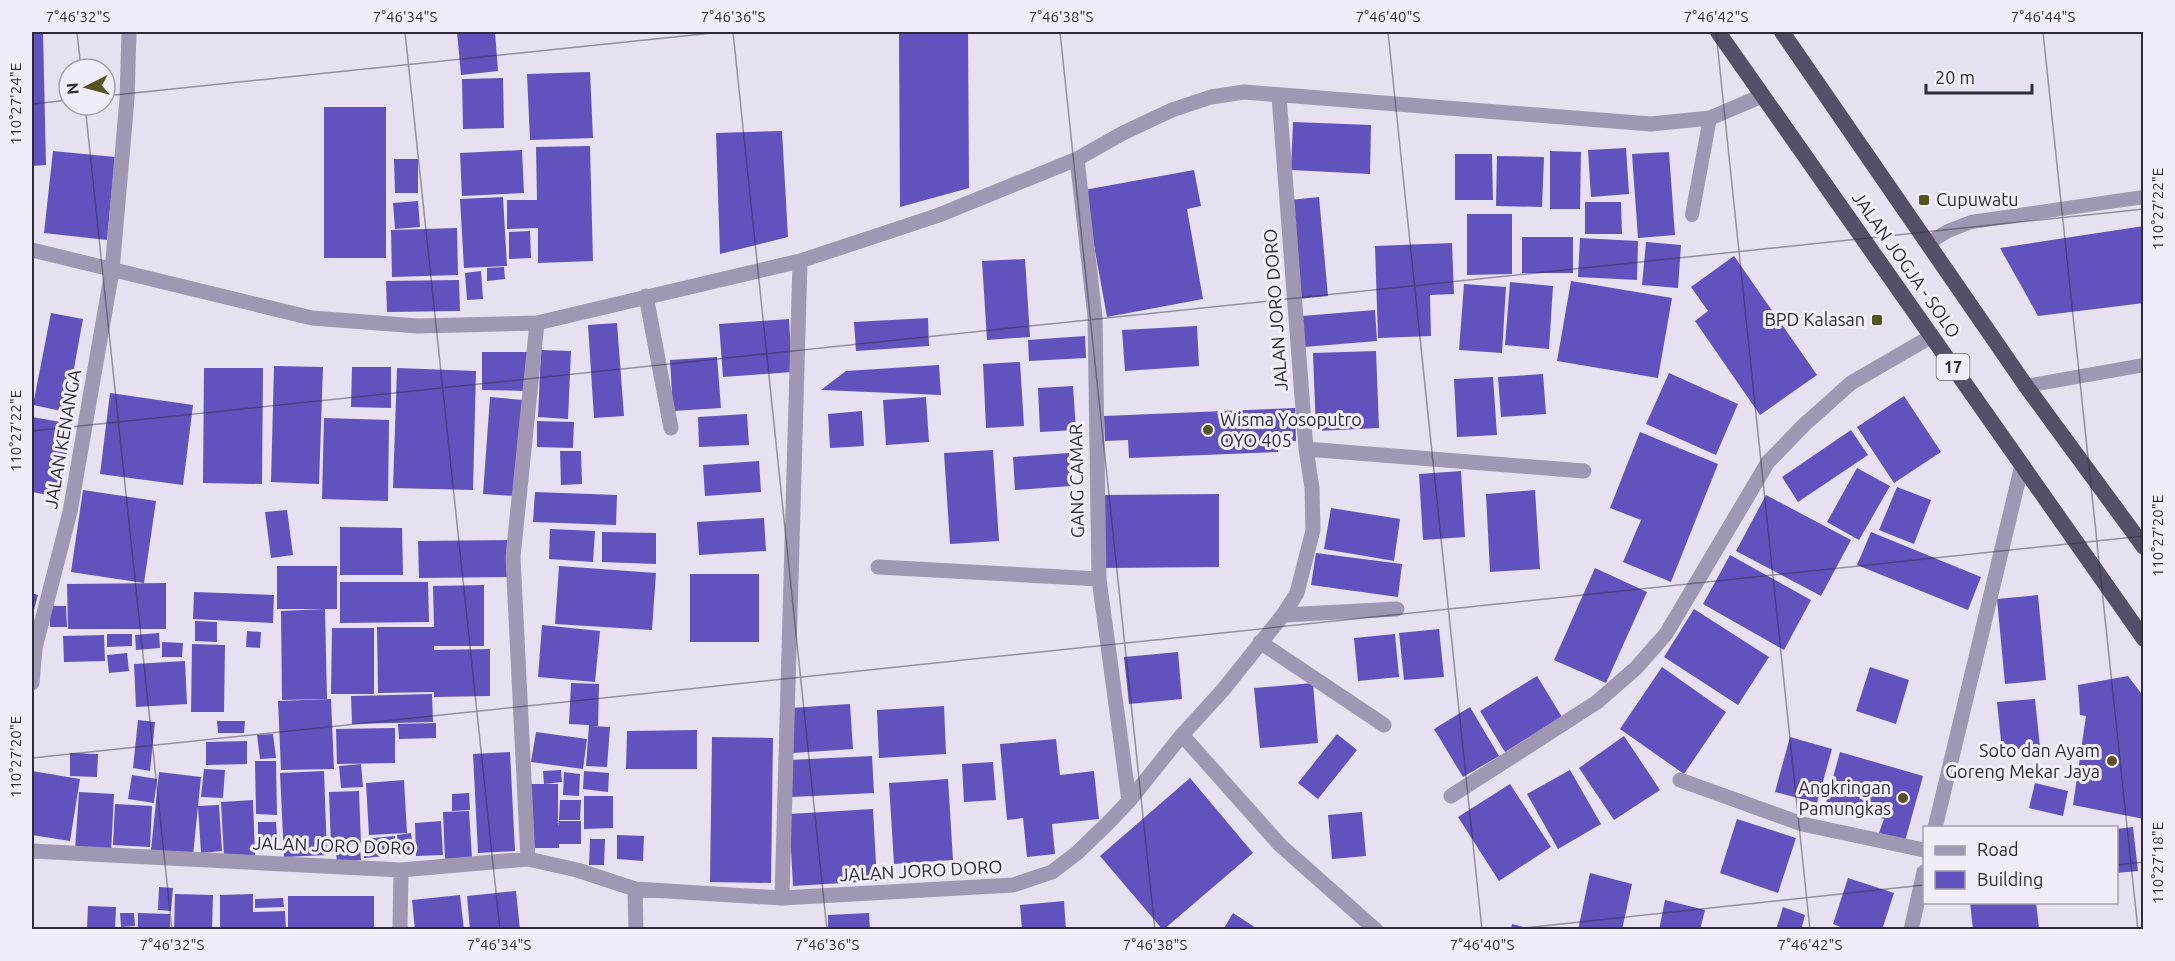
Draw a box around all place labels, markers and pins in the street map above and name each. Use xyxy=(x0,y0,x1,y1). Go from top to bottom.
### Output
place label: Cupuwatu xyxy=(1936,189,2019,209)
marker: Cupuwatu xyxy=(1917,193,1931,207)
place label: BPD Kalasan xyxy=(1764,309,1865,329)
marker: BPD Kalasan xyxy=(1870,313,1884,327)
place label: Wisma Yosoputro OYO 405 xyxy=(1220,409,1362,450)
marker: Wisma Yosoputro OYO 405 xyxy=(1201,423,1215,437)
place label: Soto dan Ayam Goreng Mekar Jaya xyxy=(1945,740,2100,781)
marker: Soto dan Ayam Goreng Mekar Jaya xyxy=(2105,754,2119,768)
place label: Angkringan Pamungkas xyxy=(1798,777,1891,818)
marker: Angkringan Pamungkas xyxy=(1896,791,1910,805)

